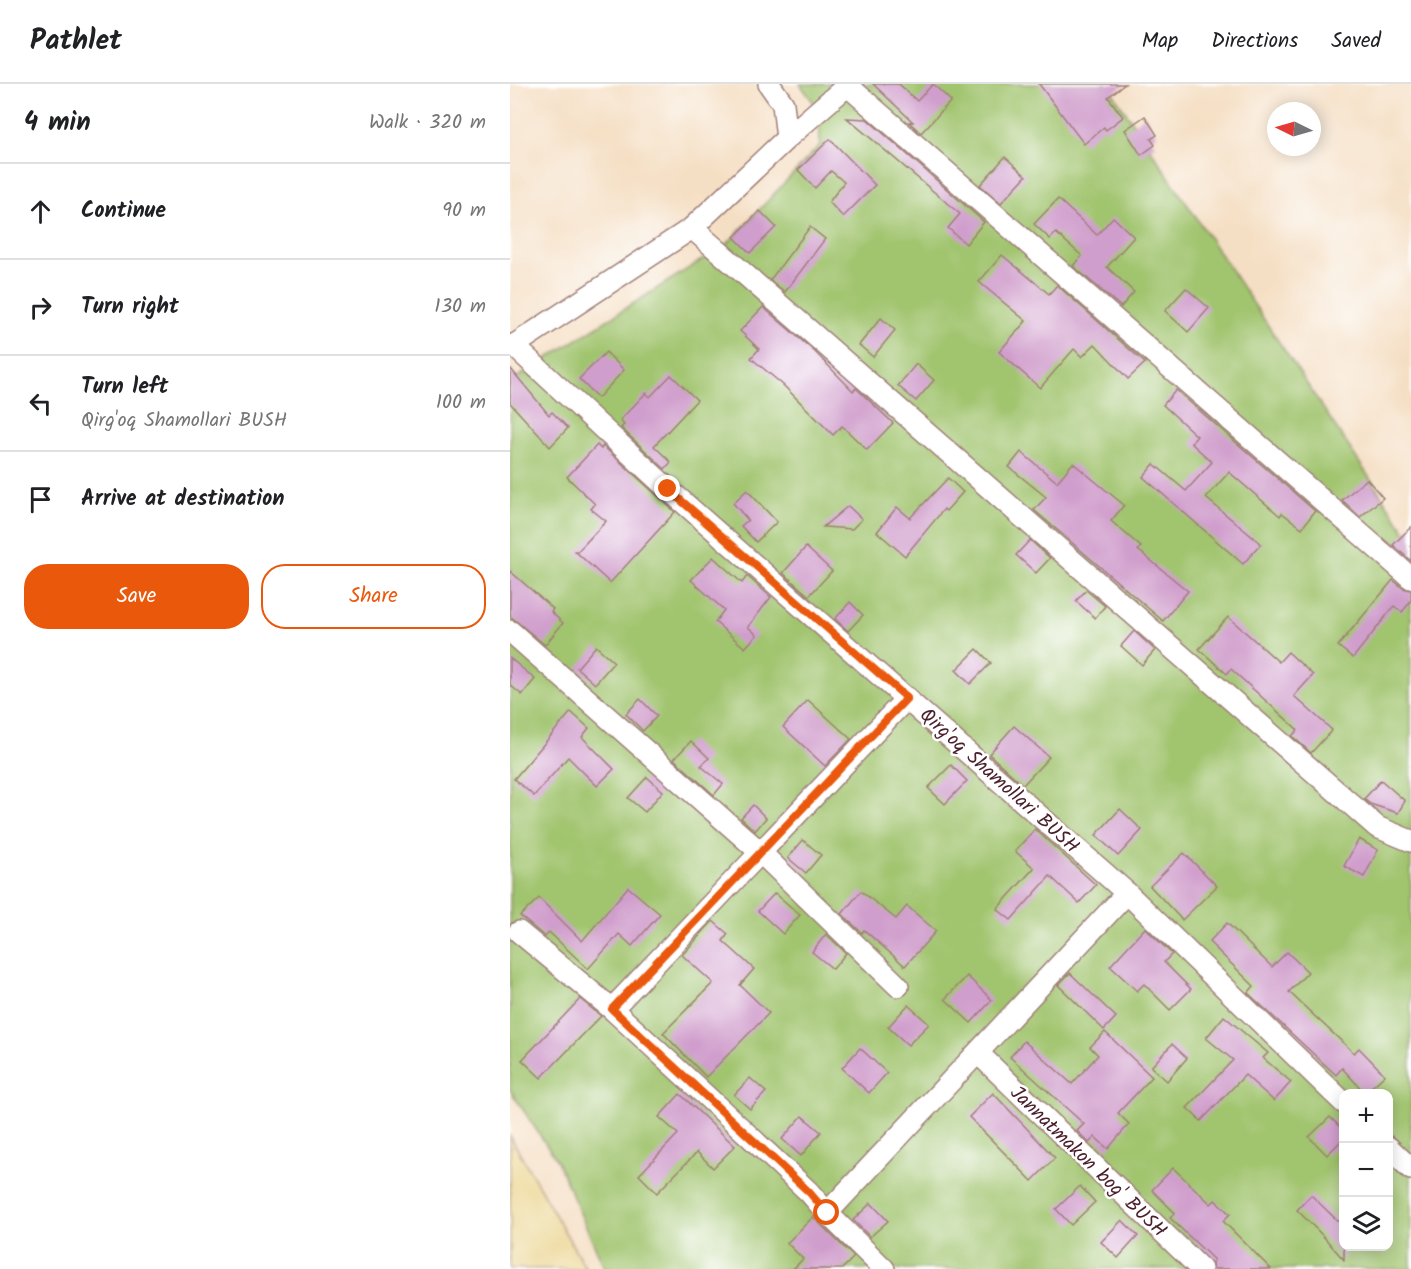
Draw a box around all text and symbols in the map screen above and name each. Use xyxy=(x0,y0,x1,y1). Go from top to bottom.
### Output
text: Pathlet xyxy=(30,19,122,64)
text: Map xyxy=(1142,25,1178,58)
text: Directions xyxy=(1211,25,1298,58)
text: Saved xyxy=(1331,25,1381,58)
text: 4 min xyxy=(24,102,91,144)
north arrow xyxy=(1267,102,1321,156)
text: Walk · 320 m xyxy=(369,107,486,139)
text: Continue xyxy=(81,194,166,229)
icon: ahead xyxy=(24,195,57,228)
text: 90 m xyxy=(442,195,486,227)
text: Turn right xyxy=(81,290,179,325)
icon: right xyxy=(24,291,57,324)
text: 130 m xyxy=(434,291,486,323)
text: Turn left xyxy=(81,370,168,405)
icon: left xyxy=(24,387,57,420)
text: 100 m xyxy=(436,387,486,419)
text: Qirg'oq Shamollari BUSH xyxy=(81,405,287,437)
route end xyxy=(654,475,680,501)
text: Arrive at destination xyxy=(81,482,284,517)
icon: arrive xyxy=(24,483,57,516)
button: Save xyxy=(24,564,249,629)
button: Share xyxy=(261,564,486,629)
street label: Qirg'oq Shamollari BUSH xyxy=(911,701,1086,862)
street label: Jannatmakon bog' BUSH xyxy=(1002,1079,1174,1246)
map controls xyxy=(1339,1089,1393,1251)
button: + xyxy=(1339,1089,1393,1143)
button: − xyxy=(1339,1143,1393,1197)
button: layers xyxy=(1339,1197,1393,1251)
route start xyxy=(813,1199,839,1225)

